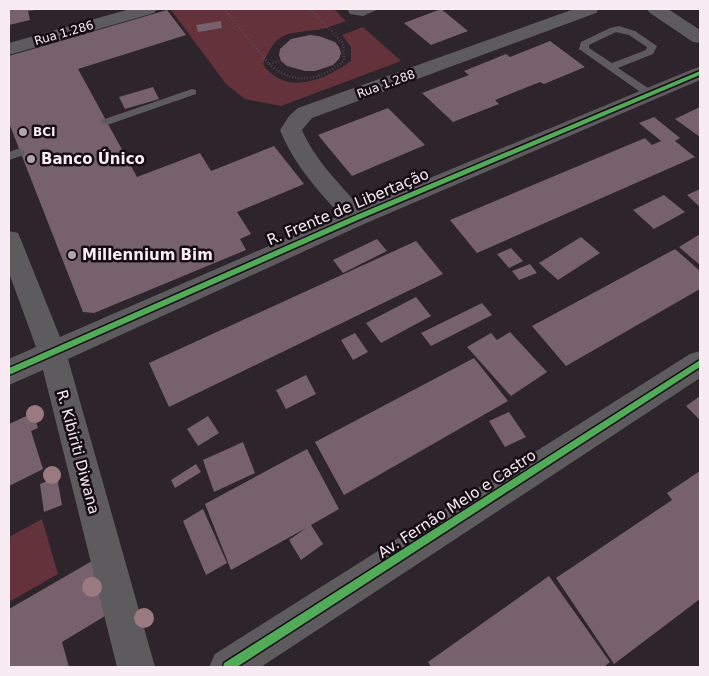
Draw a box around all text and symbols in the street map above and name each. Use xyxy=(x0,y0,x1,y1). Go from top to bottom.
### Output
street label: Rua 1.286 xyxy=(33,18,95,48)
street label: Rua 1.288 xyxy=(355,67,417,101)
place label: BCI xyxy=(33,125,55,139)
marker: BCI xyxy=(17,126,29,138)
place label: Banco Único xyxy=(41,149,145,168)
marker: Banco Único xyxy=(25,153,37,165)
street label: R. Frente de Libertação xyxy=(264,165,432,249)
place label: Millennium Bim xyxy=(82,246,213,264)
marker: Millennium Bim xyxy=(66,249,78,261)
street label: R. Kibiriti Diwana xyxy=(53,388,103,516)
street label: Av. Fernão Melo e Castro xyxy=(375,446,539,562)

